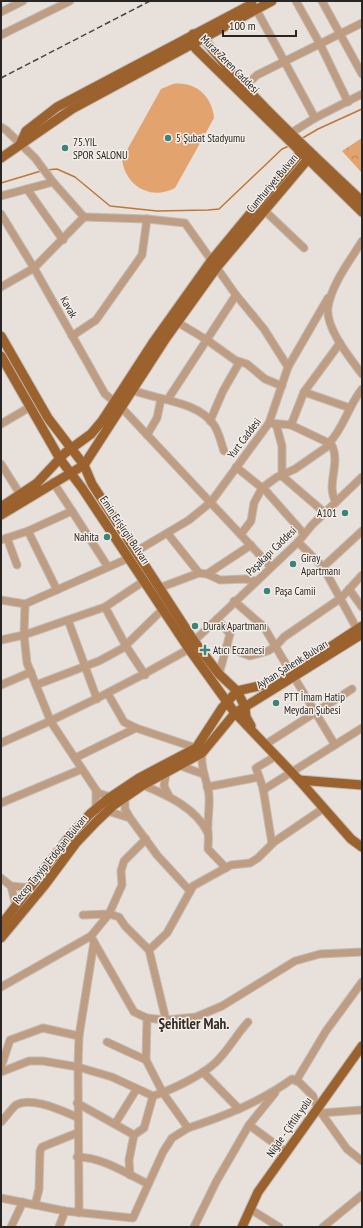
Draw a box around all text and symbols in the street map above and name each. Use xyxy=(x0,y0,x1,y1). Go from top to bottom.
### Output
scale bar xyxy=(223,12,296,38)
text: 100 m xyxy=(229,18,256,33)
street label: Murat Zeren Caddesi xyxy=(198,32,262,96)
place label: 5 Şubat Stadyumu xyxy=(176,131,245,145)
marker: 5 Şubat Stadyumu xyxy=(163,133,173,143)
place label: 75.YIL SPOR SALONU xyxy=(73,135,128,162)
marker: 75.YIL SPOR SALONU xyxy=(60,143,70,153)
street label: Cumhuriyet Bulvarı xyxy=(243,151,301,215)
street label: Kavak xyxy=(57,294,81,321)
street label: Yurt Caddesi xyxy=(224,415,264,461)
street label: Emin Erişirgil Bulvarı xyxy=(97,493,153,567)
place label: A101 xyxy=(317,506,337,520)
marker: A101 xyxy=(340,508,350,518)
street label: Paşakapı Caddesi xyxy=(243,523,299,579)
place label: Nahita xyxy=(74,530,99,544)
marker: Nahita xyxy=(102,532,112,542)
place label: Giray Apartmanı xyxy=(301,551,340,578)
marker: Giray Apartmanı xyxy=(288,559,298,569)
place label: Paşa Camii xyxy=(275,584,316,598)
marker: Paşa Camii xyxy=(262,586,272,596)
place label: Durak Apartmanı xyxy=(203,619,266,633)
marker: Durak Apartmanı xyxy=(190,621,200,631)
street label: Ayhan Şahenk Bulvarı xyxy=(254,636,330,692)
place label: Atıcı Eczanesi xyxy=(213,643,264,657)
marker: Atıcı Eczanesi xyxy=(200,645,210,655)
place label: PTT İmam Hatip Meydan Şubesi xyxy=(284,690,345,717)
marker: PTT İmam Hatip Meydan Şubesi xyxy=(271,698,281,708)
street label: Recep Tayyip Erdoğan Bulvarı xyxy=(10,812,90,906)
district label: Şehitler Mah. xyxy=(158,1014,230,1033)
street label: Niğde - Çiftlik yolu xyxy=(263,1094,315,1160)

